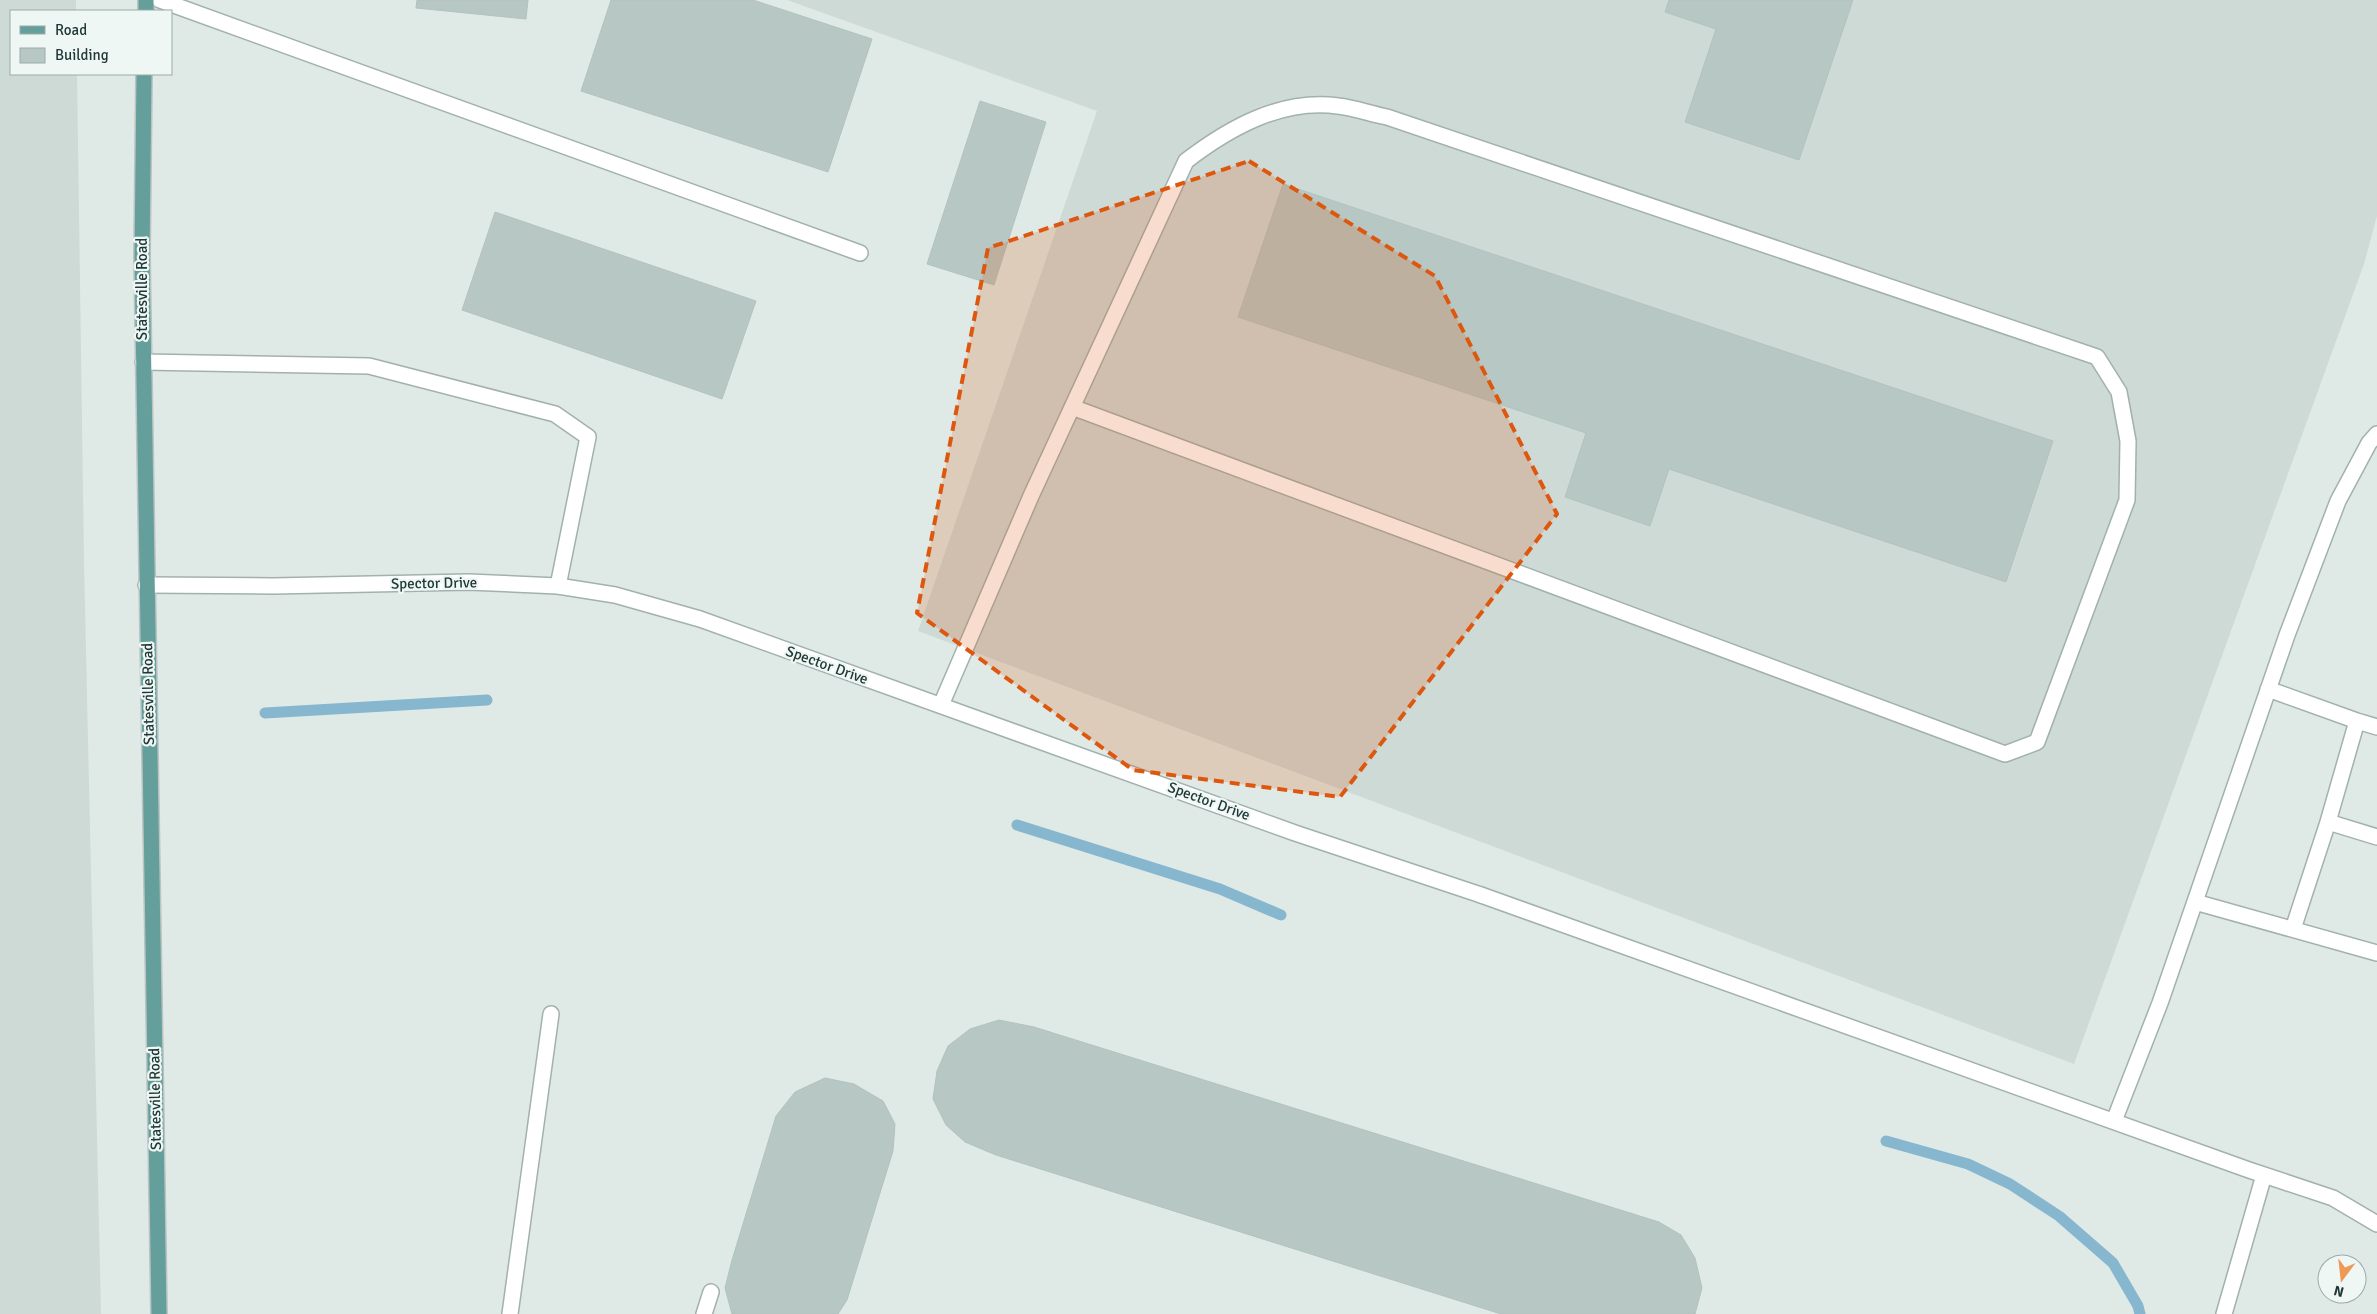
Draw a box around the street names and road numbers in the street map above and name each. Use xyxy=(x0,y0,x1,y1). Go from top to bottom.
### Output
street label: Statesville Road xyxy=(133,238,151,340)
street label: Spector Drive xyxy=(391,573,477,593)
street label: Spector Drive xyxy=(783,642,871,688)
street label: Statesville Road xyxy=(138,643,158,745)
street label: Spector Drive xyxy=(1165,778,1253,824)
street label: Statesville Road xyxy=(145,1048,165,1150)

